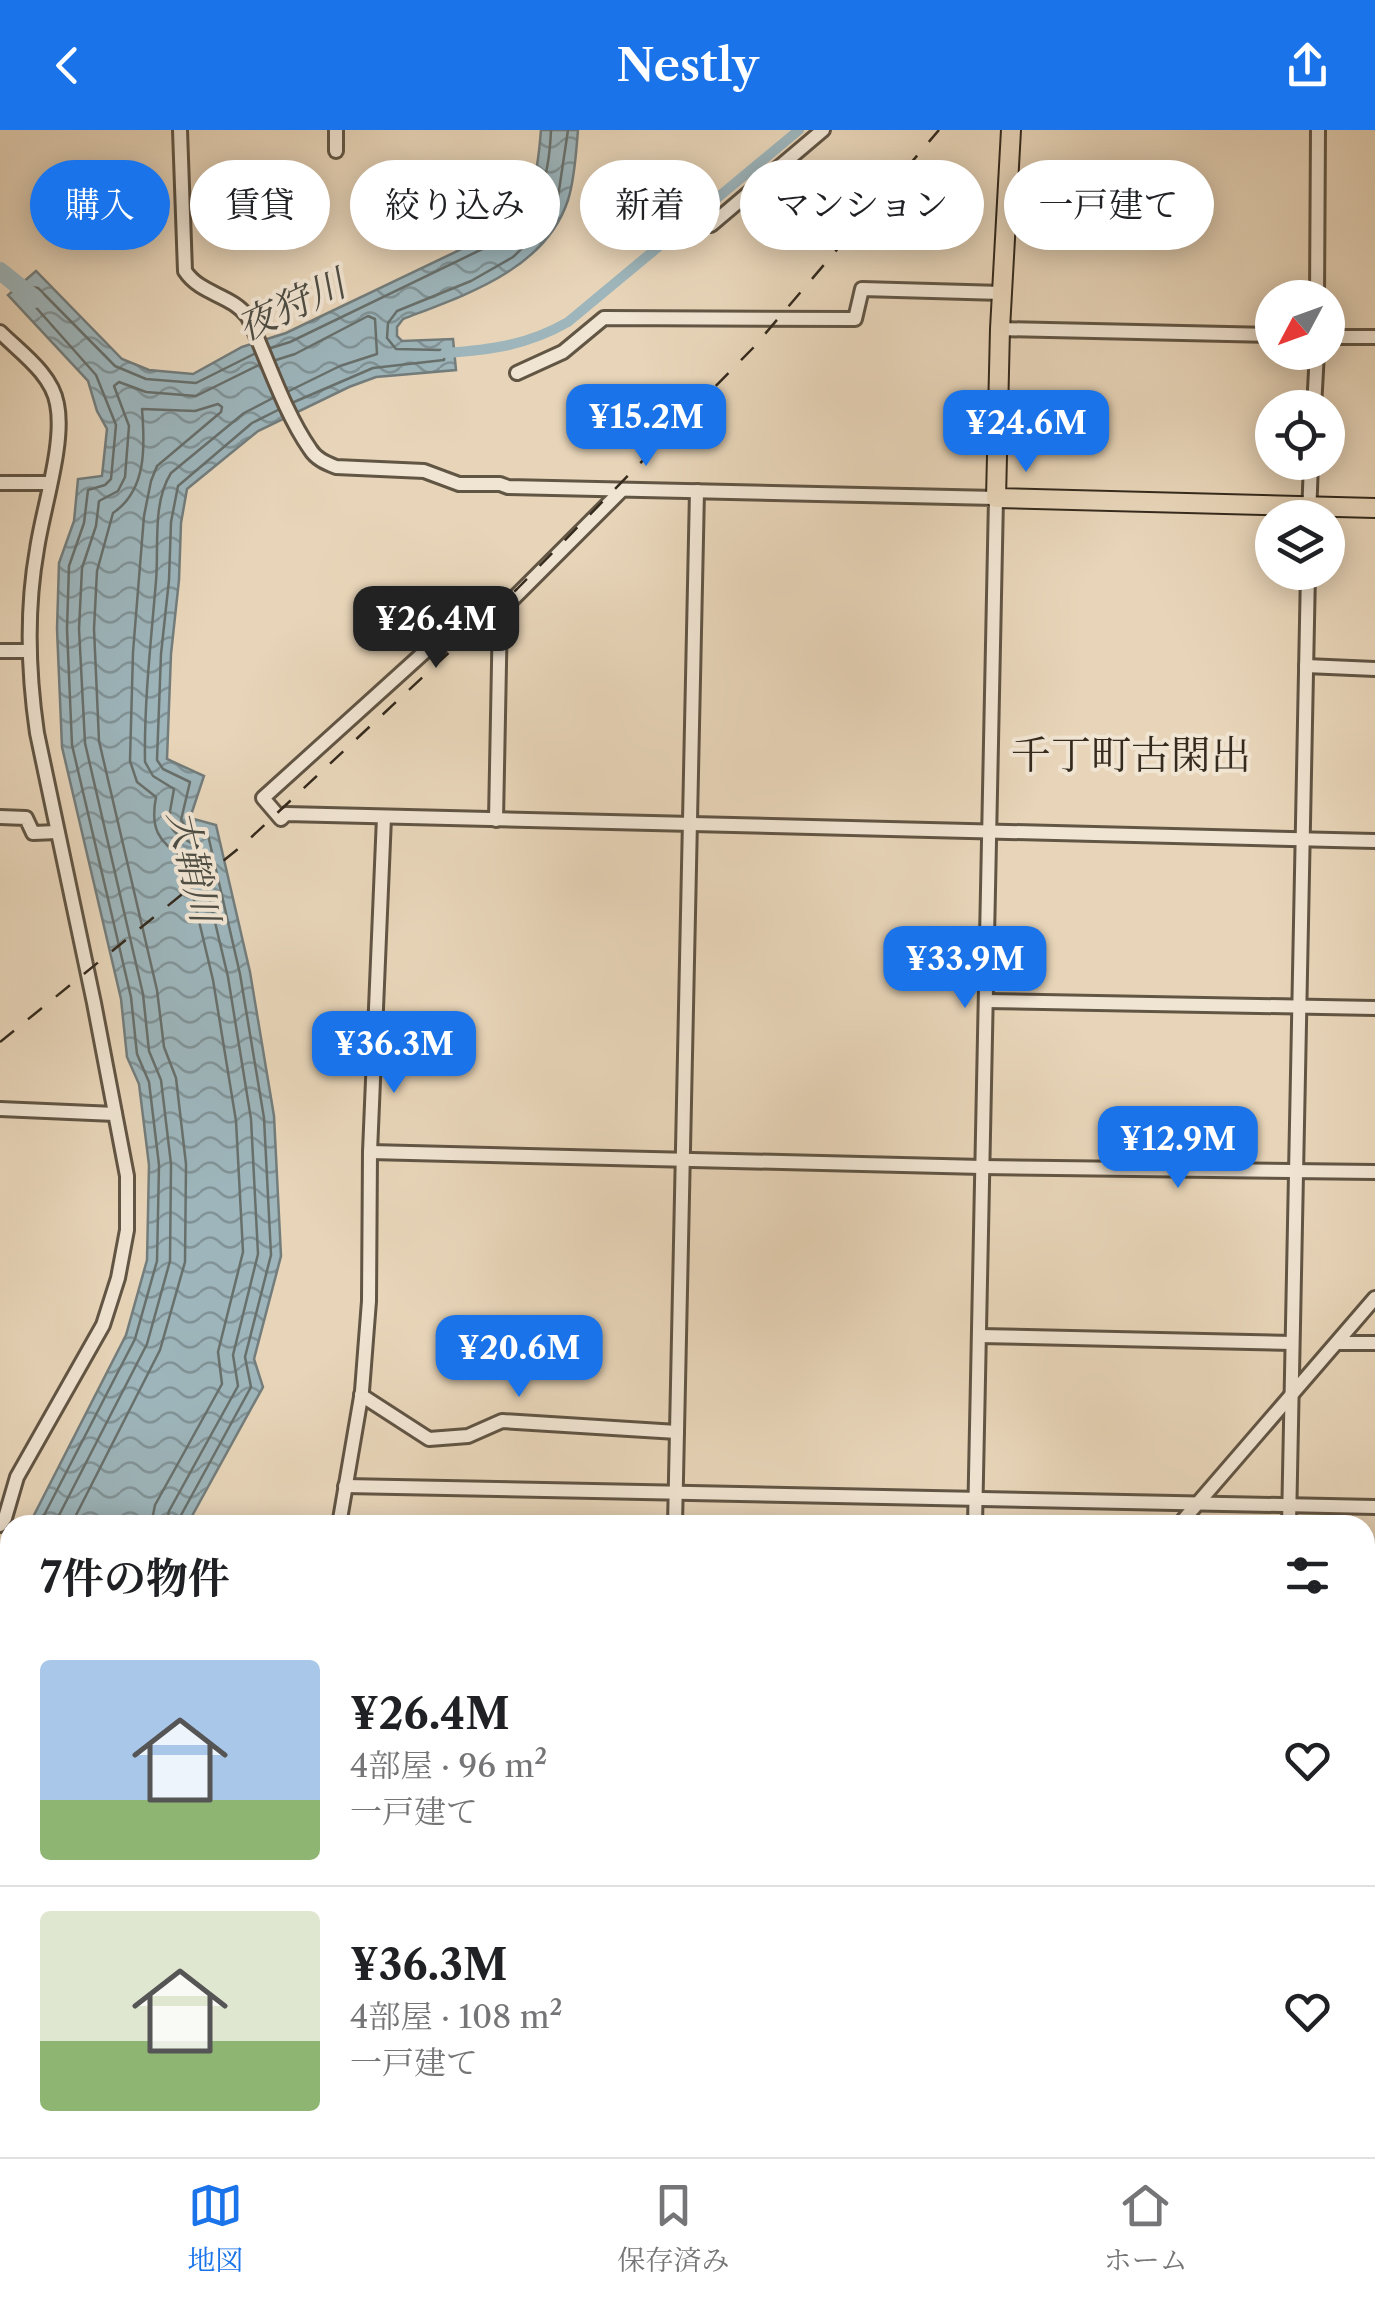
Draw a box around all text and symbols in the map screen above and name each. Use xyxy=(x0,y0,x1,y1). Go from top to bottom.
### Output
text: Nestly xyxy=(616,37,759,93)
icon: back xyxy=(40,38,95,93)
icon: share xyxy=(1280,38,1335,93)
chip: 購入 xyxy=(30,160,170,250)
chip: 賃貸 xyxy=(190,160,330,250)
chip: 絞り込み xyxy=(350,160,560,250)
chip: 新着 xyxy=(580,160,720,250)
chip: マンション xyxy=(740,160,984,250)
chip: 一戸建て xyxy=(1004,160,1214,250)
water label: 夜狩川 xyxy=(229,258,356,350)
north arrow xyxy=(1255,280,1345,370)
map controls xyxy=(1255,280,1345,590)
pin: ¥15.2M xyxy=(565,384,727,469)
pin: ¥24.6M xyxy=(945,390,1107,475)
button: locate xyxy=(1255,390,1345,480)
text: ¥15.2M xyxy=(588,397,704,436)
text: ¥24.6M xyxy=(965,403,1087,442)
button: layers xyxy=(1255,500,1345,590)
pin: ¥26.4M xyxy=(355,586,517,671)
text: ¥26.4M xyxy=(375,599,497,638)
district label: 千丁町古閑出 xyxy=(1011,730,1251,779)
water label: 大鞘川 xyxy=(158,805,231,931)
pin: ¥33.9M xyxy=(884,926,1046,1011)
text: ¥33.9M xyxy=(905,939,1025,978)
pin: ¥36.3M xyxy=(313,1011,475,1096)
text: ¥36.3M xyxy=(334,1024,454,1063)
pin: ¥12.9M xyxy=(1097,1106,1259,1191)
text: ¥12.9M xyxy=(1120,1119,1236,1158)
pin: ¥20.6M xyxy=(438,1315,600,1400)
text: ¥20.6M xyxy=(458,1328,580,1367)
icon: filters xyxy=(1280,1548,1335,1603)
text: 7件の物件 xyxy=(40,1552,230,1604)
text: ¥26.4M xyxy=(350,1688,510,1740)
icon: home xyxy=(120,1700,240,1820)
icon: heart xyxy=(1280,1733,1335,1788)
text: 4部屋 · 96 m² xyxy=(350,1746,547,1785)
text: 一戸建て xyxy=(350,1792,478,1831)
text: ¥36.3M xyxy=(350,1939,508,1991)
icon: home xyxy=(120,1951,240,2071)
icon: heart xyxy=(1280,1984,1335,2039)
text: 4部屋 · 108 m² xyxy=(350,1997,563,2036)
text: 一戸建て xyxy=(350,2043,478,2082)
tab: 地図 xyxy=(187,2178,243,2278)
tab: 保存済み xyxy=(617,2178,730,2278)
tab: ホーム xyxy=(1104,2178,1188,2278)

